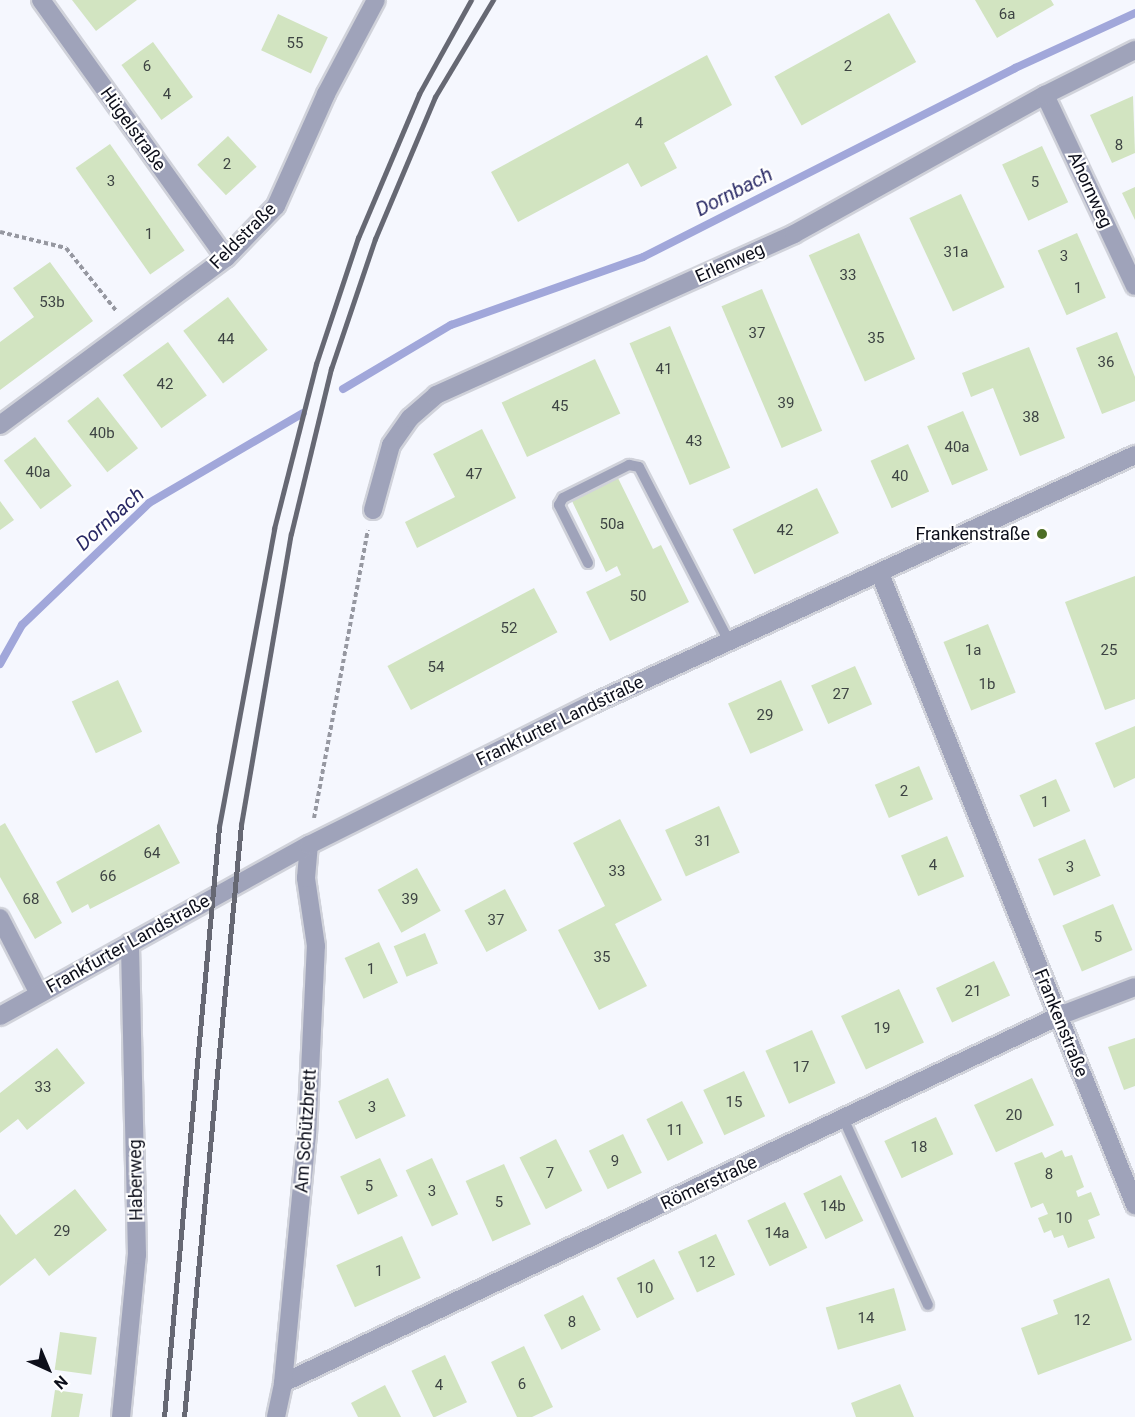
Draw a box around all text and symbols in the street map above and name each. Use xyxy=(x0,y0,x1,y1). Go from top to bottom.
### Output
house number: 6a xyxy=(999,6,1015,24)
house number: 55 xyxy=(287,35,303,53)
house number: 6 xyxy=(143,58,151,76)
house number: 2 xyxy=(844,58,852,76)
street label: Hügelstraße xyxy=(96,83,170,175)
house number: 4 xyxy=(163,86,171,104)
house number: 4 xyxy=(635,115,643,133)
house number: 8 xyxy=(1115,137,1123,155)
street label: Ahornweg xyxy=(1063,149,1117,231)
house number: 2 xyxy=(223,156,231,174)
water label: Dornbach xyxy=(691,162,777,222)
house number: 3 xyxy=(107,173,115,191)
house number: 5 xyxy=(1031,174,1039,192)
street label: Feldstraße xyxy=(205,198,281,274)
house number: 1 xyxy=(145,226,153,244)
street label: Erlenweg xyxy=(692,238,768,288)
house number: 31a xyxy=(943,244,969,262)
house number: 3 xyxy=(1060,248,1068,266)
house number: 33 xyxy=(840,267,856,285)
house number: 1 xyxy=(1074,280,1082,298)
house number: 53b xyxy=(39,294,65,312)
house number: 37 xyxy=(749,325,765,343)
house number: 35 xyxy=(868,330,884,348)
house number: 44 xyxy=(218,331,234,349)
house number: 36 xyxy=(1098,354,1114,372)
house number: 41 xyxy=(656,361,672,379)
house number: 42 xyxy=(157,376,173,394)
house number: 39 xyxy=(778,395,794,413)
house number: 45 xyxy=(552,398,568,416)
house number: 38 xyxy=(1023,409,1039,427)
house number: 40b xyxy=(89,425,115,443)
house number: 43 xyxy=(686,433,702,451)
house number: 40a xyxy=(944,439,970,457)
house number: 40a xyxy=(25,464,51,482)
house number: 47 xyxy=(466,466,482,484)
house number: 40 xyxy=(892,468,908,486)
water label: Dornbach xyxy=(71,482,149,556)
house number: 50a xyxy=(599,516,625,534)
house number: 42 xyxy=(777,522,793,540)
place label: Frankenstraße xyxy=(915,523,1030,545)
marker: Frankenstraße xyxy=(1035,527,1049,541)
house number: 50 xyxy=(630,588,646,606)
house number: 52 xyxy=(501,620,517,638)
house number: 1a xyxy=(965,642,981,660)
house number: 25 xyxy=(1101,642,1117,660)
house number: 54 xyxy=(428,659,444,677)
street label: Frankfurter Landstraße xyxy=(473,671,647,771)
house number: 1b xyxy=(979,676,995,694)
house number: 27 xyxy=(833,686,849,704)
house number: 29 xyxy=(757,707,773,725)
house number: 2 xyxy=(900,783,908,801)
house number: 1 xyxy=(1041,794,1049,812)
house number: 31 xyxy=(695,833,711,851)
house number: 64 xyxy=(144,845,160,863)
house number: 4 xyxy=(929,857,937,875)
house number: 3 xyxy=(1066,859,1074,877)
house number: 33 xyxy=(609,863,625,881)
house number: 66 xyxy=(100,868,116,886)
street label: Frankfurter Landstraße xyxy=(42,890,214,998)
house number: 68 xyxy=(23,891,39,909)
house number: 39 xyxy=(402,891,418,909)
house number: 37 xyxy=(488,912,504,930)
house number: 5 xyxy=(1094,929,1102,947)
house number: 35 xyxy=(594,949,610,967)
house number: 1 xyxy=(367,961,375,979)
street label: Frankenstraße xyxy=(1030,966,1092,1080)
house number: 21 xyxy=(965,983,981,1001)
house number: 19 xyxy=(874,1020,890,1038)
house number: 17 xyxy=(793,1059,809,1077)
street label: Am Schützbrett xyxy=(291,1068,321,1194)
house number: 33 xyxy=(35,1079,51,1097)
house number: 15 xyxy=(726,1094,742,1112)
house number: 3 xyxy=(368,1099,376,1117)
house number: 20 xyxy=(1006,1107,1022,1125)
house number: 11 xyxy=(667,1122,683,1140)
street label: Haberweg xyxy=(124,1139,148,1221)
house number: 18 xyxy=(911,1139,927,1157)
street label: Römerstraße xyxy=(657,1151,761,1215)
house number: 9 xyxy=(611,1153,619,1171)
house number: 7 xyxy=(546,1165,554,1183)
house number: 8 xyxy=(1045,1166,1053,1184)
house number: 5 xyxy=(365,1178,373,1196)
house number: 3 xyxy=(428,1183,436,1201)
house number: 5 xyxy=(495,1194,503,1212)
house number: 14b xyxy=(820,1198,846,1216)
house number: 10 xyxy=(1056,1210,1072,1228)
house number: 29 xyxy=(54,1223,70,1241)
house number: 14a xyxy=(764,1225,790,1243)
house number: 12 xyxy=(699,1254,715,1272)
house number: 1 xyxy=(375,1263,383,1281)
house number: 10 xyxy=(637,1280,653,1298)
house number: 14 xyxy=(858,1310,874,1328)
house number: 12 xyxy=(1074,1312,1090,1330)
house number: 8 xyxy=(568,1314,576,1332)
north arrow xyxy=(18,1339,78,1399)
text: N xyxy=(50,1372,72,1393)
house number: 6 xyxy=(518,1376,526,1394)
house number: 4 xyxy=(435,1377,443,1395)

